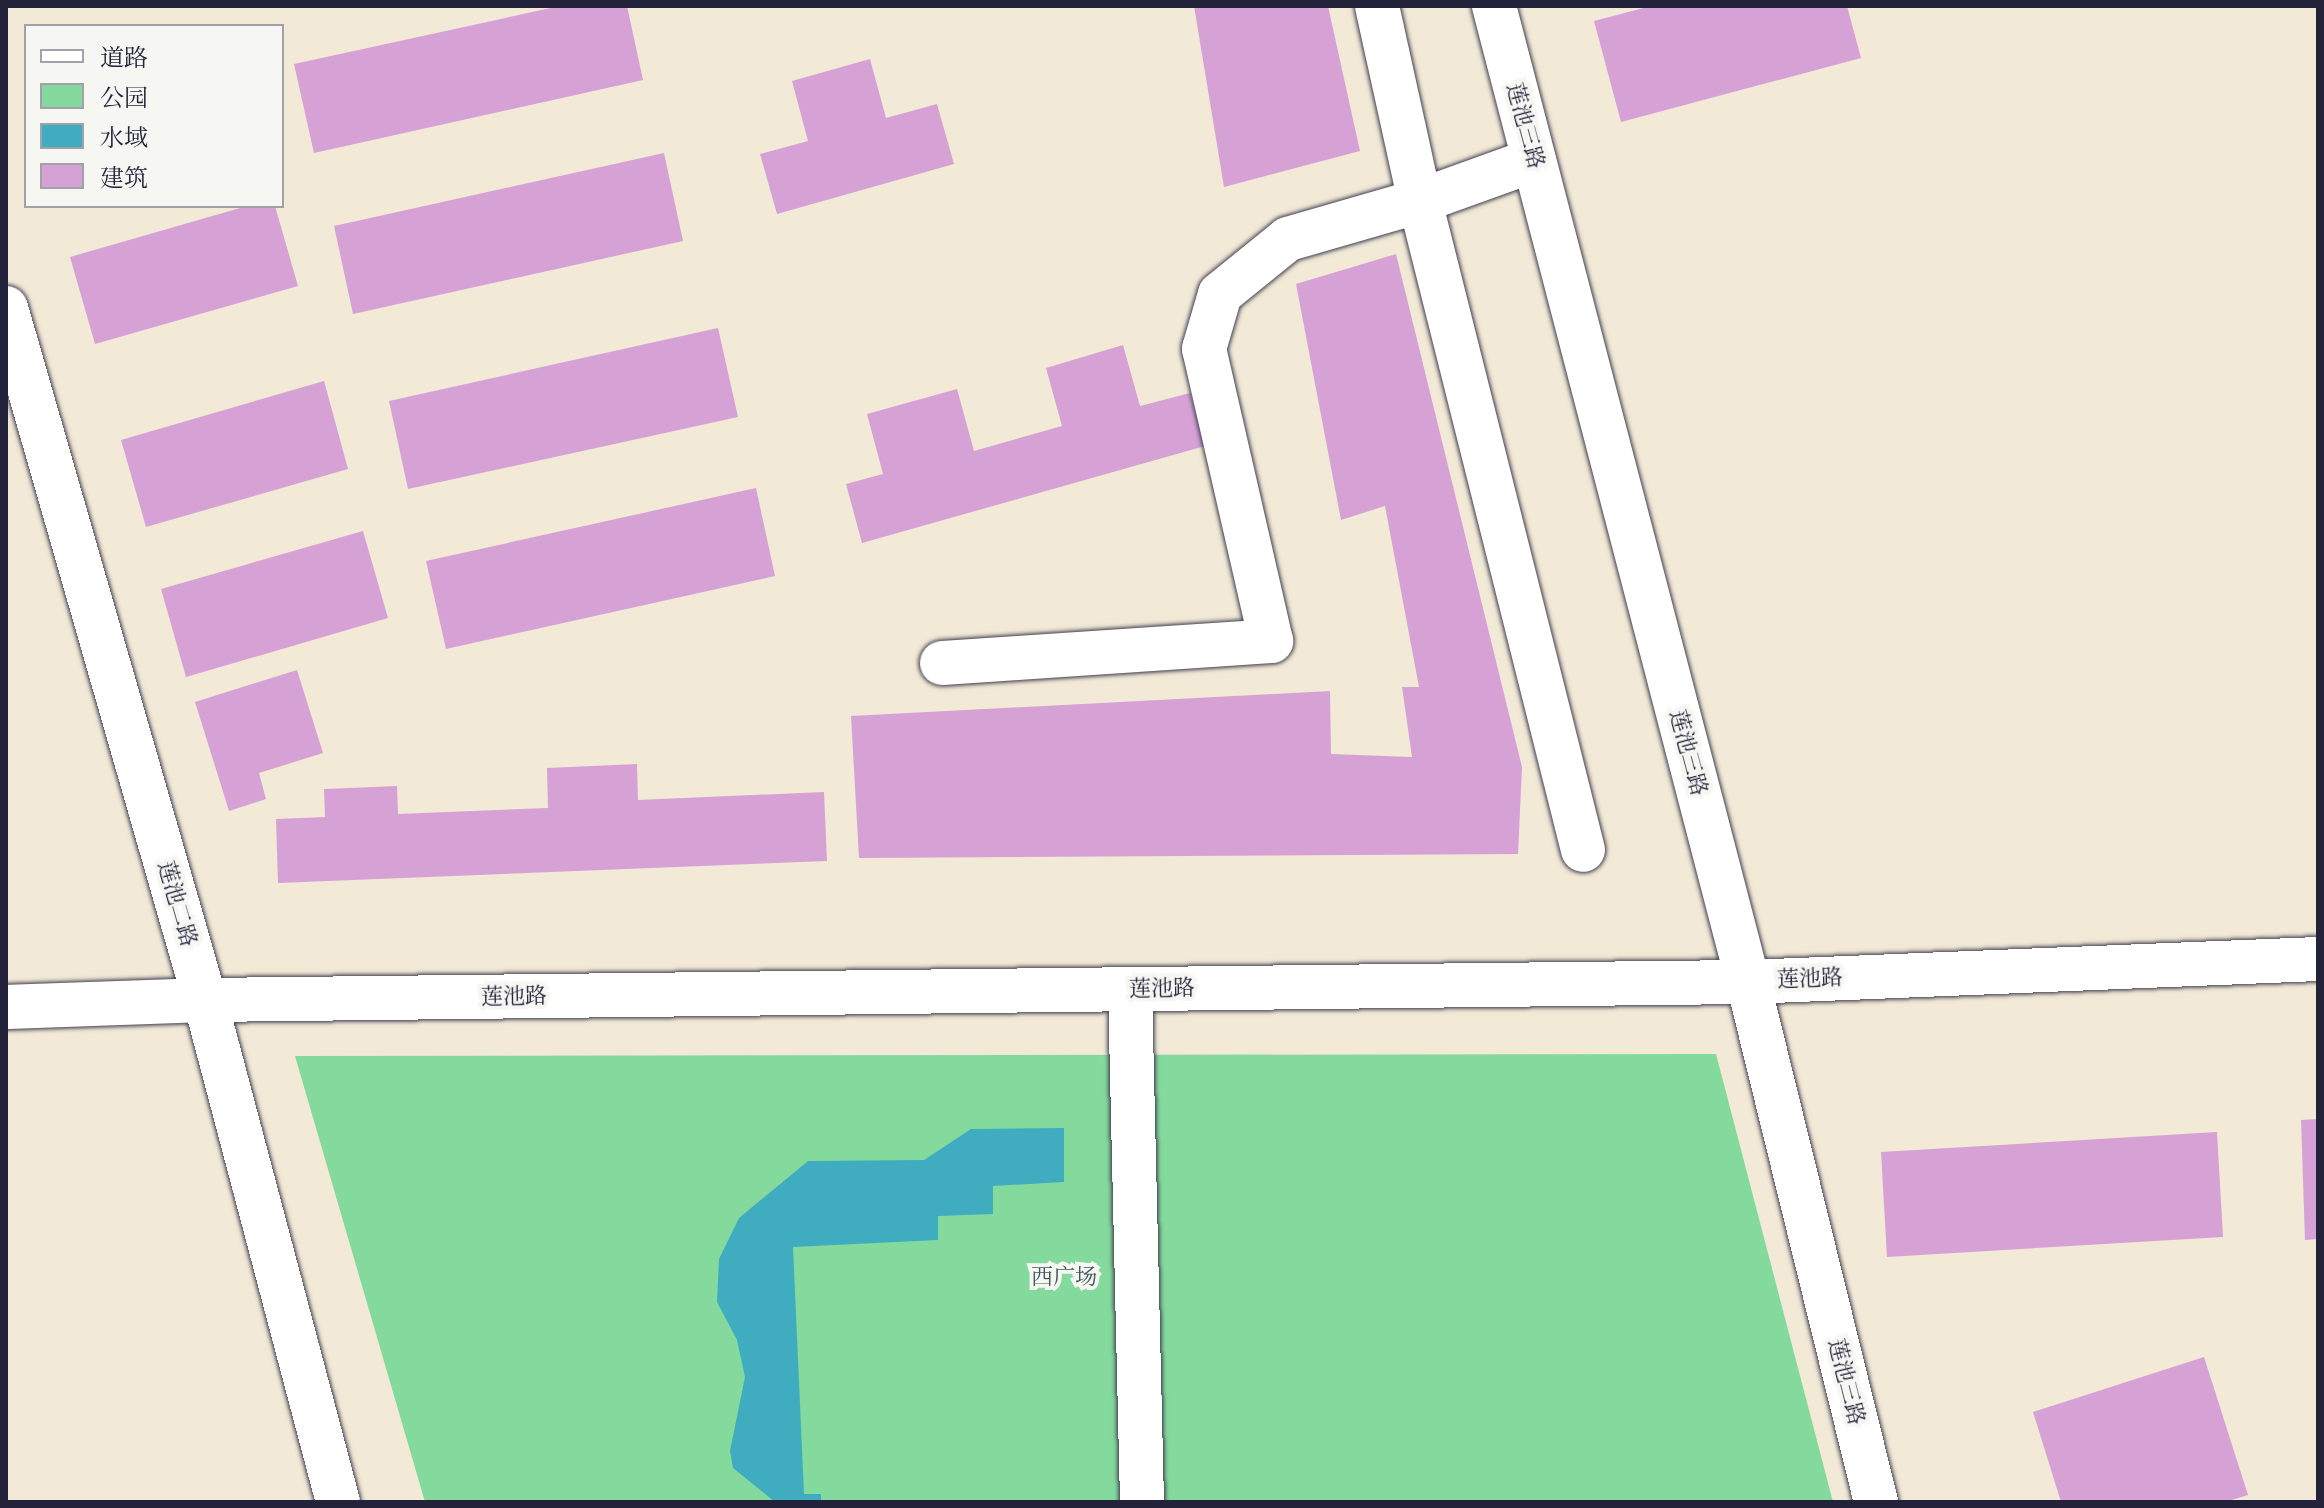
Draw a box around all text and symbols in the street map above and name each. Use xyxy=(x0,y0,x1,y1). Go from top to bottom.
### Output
legend xyxy=(24,24,284,208)
text: 道路 xyxy=(100,42,148,74)
street label: 莲池三路 xyxy=(1501,80,1549,172)
text: 公园 xyxy=(100,82,148,114)
text: 水域 xyxy=(100,122,148,154)
text: 建筑 xyxy=(100,162,148,194)
street label: 莲池三路 xyxy=(1664,707,1712,799)
street label: 莲池二路 xyxy=(152,858,202,950)
street label: 莲池路 xyxy=(1777,965,1843,993)
street label: 莲池路 xyxy=(1129,975,1195,1003)
street label: 莲池路 xyxy=(481,983,547,1011)
park label: 西广场 xyxy=(1031,1265,1097,1291)
street label: 莲池三路 xyxy=(1823,1336,1869,1428)

